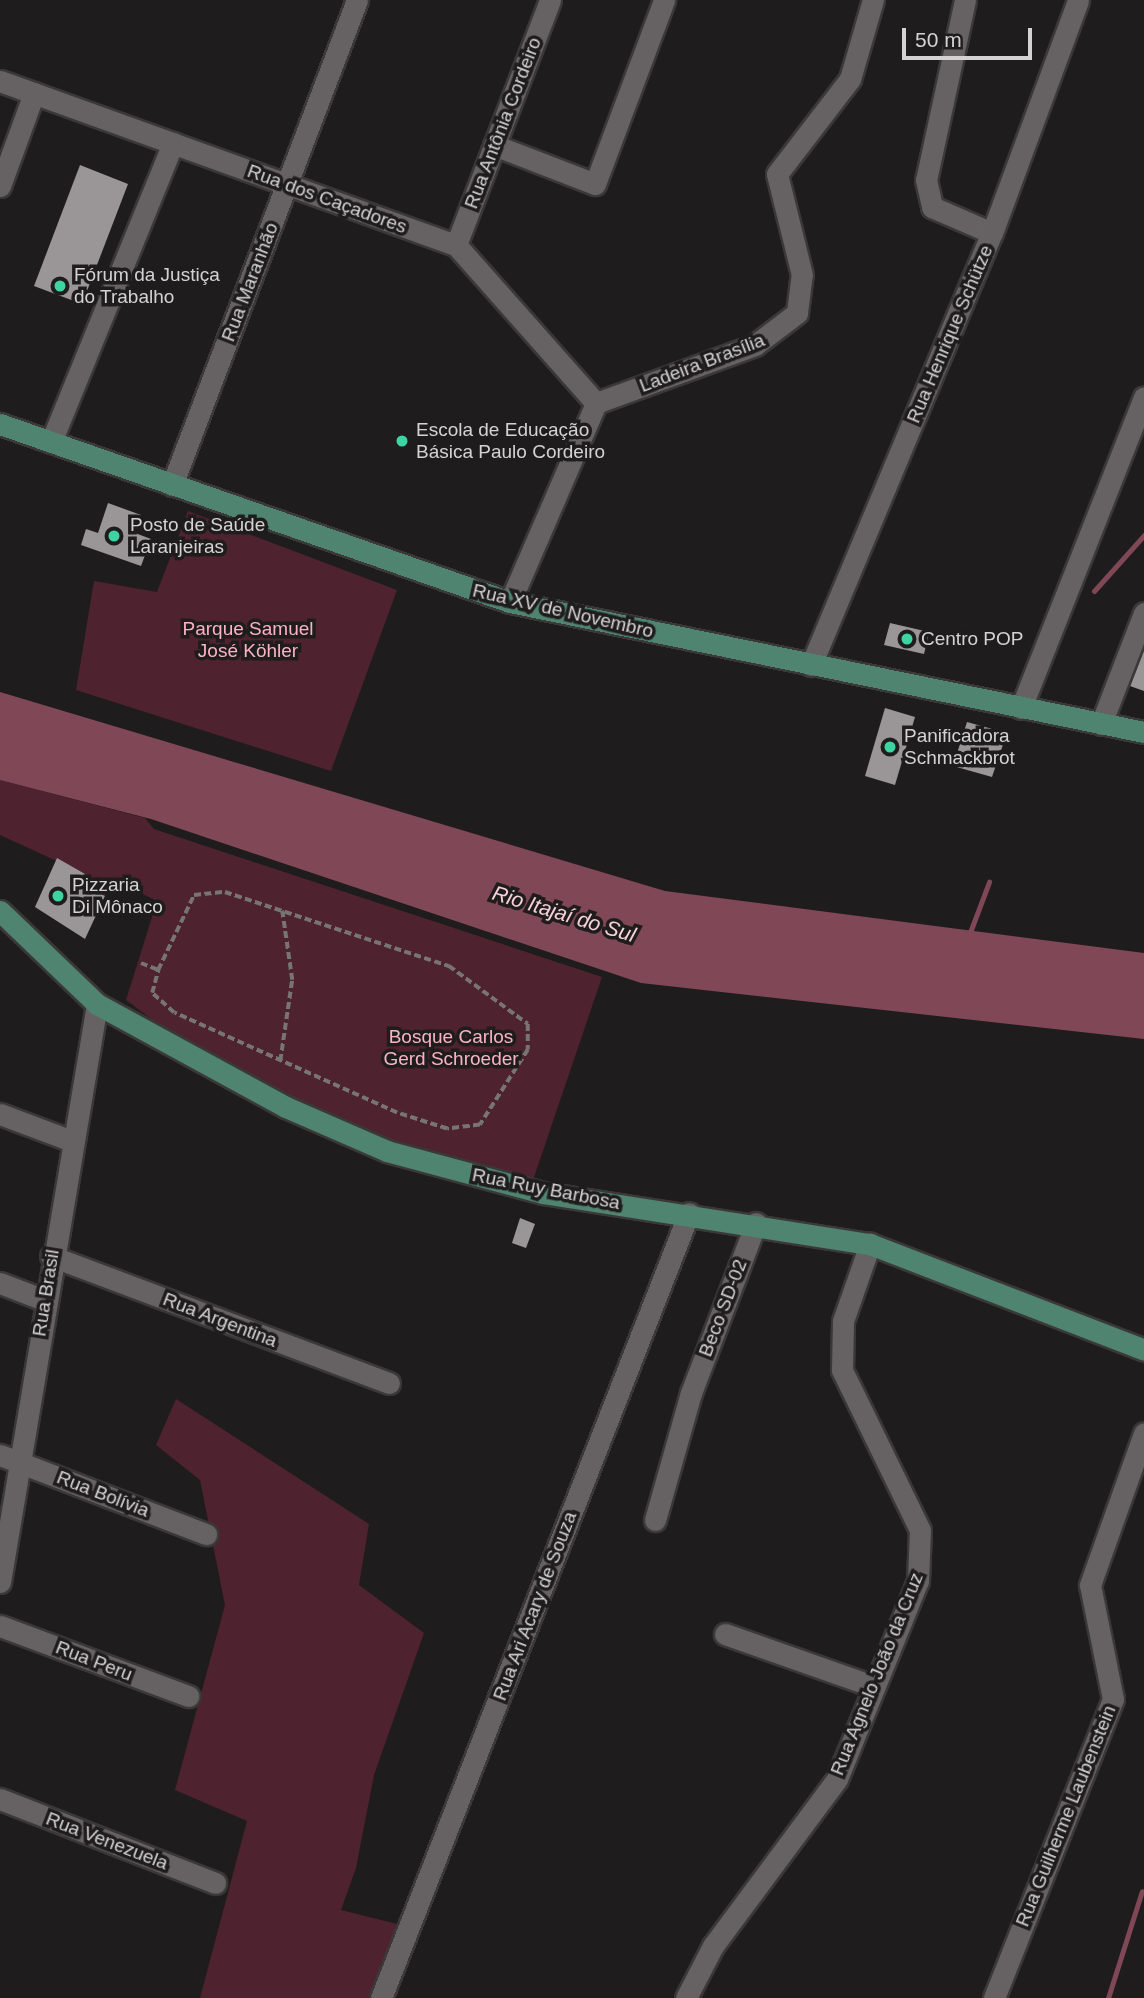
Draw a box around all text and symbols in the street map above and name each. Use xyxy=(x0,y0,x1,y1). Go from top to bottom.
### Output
scale bar xyxy=(906,14,1036,58)
text: 50 m xyxy=(915,28,962,51)
street label: Rua Antônia Cordeiro xyxy=(460,34,546,212)
street label: Rua dos Caçadores xyxy=(244,160,410,238)
street label: Rua Maranhão xyxy=(217,219,283,345)
street label: Rua Henrique Schütze xyxy=(902,242,998,426)
place label: Fórum da Justiça do Trabalho xyxy=(74,264,220,308)
marker: Fórum da Justiça do Trabalho xyxy=(52,278,68,294)
street label: Ladeira Brasília xyxy=(636,329,768,397)
place label: Escola de Educação Básica Paulo Cordeiro xyxy=(416,419,605,463)
marker: Escola de Educação Básica Paulo Cordeiro xyxy=(394,433,410,449)
place label: Posto de Saúde Laranjeiras xyxy=(130,514,265,558)
marker: Posto de Saúde Laranjeiras xyxy=(104,526,124,546)
street label: Rua XV de Novembro xyxy=(470,579,656,643)
park label: Parque Samuel José Köhler xyxy=(183,618,313,662)
place label: Centro POP xyxy=(921,628,1023,650)
marker: Centro POP xyxy=(899,631,915,647)
place label: Panificadora Schmackbrot xyxy=(904,725,1015,769)
marker: Panificadora Schmackbrot xyxy=(882,739,898,755)
place label: Pizzaria Di Mônaco xyxy=(72,874,163,918)
water label: Rio Itajaí do Sul xyxy=(489,880,639,948)
marker: Pizzaria Di Mônaco xyxy=(50,888,66,904)
park label: Bosque Carlos Gerd Schroeder xyxy=(383,1026,519,1070)
street label: Rua Ruy Barbosa xyxy=(470,1164,622,1214)
street label: Rua Brasil xyxy=(28,1248,64,1338)
street label: Beco SD-02 xyxy=(694,1256,752,1360)
street label: Rua Argentina xyxy=(159,1288,281,1352)
street label: Rua Bolívia xyxy=(54,1466,152,1522)
street label: Rua Ari Acary de Souza xyxy=(488,1507,582,1705)
street label: Rua Agnelo João da Cruz xyxy=(826,1569,928,1779)
street label: Rua Peru xyxy=(52,1636,136,1686)
street label: Rua Guilherme Laubenstein xyxy=(1011,1702,1121,1930)
street label: Rua Venezuela xyxy=(43,1807,171,1875)

